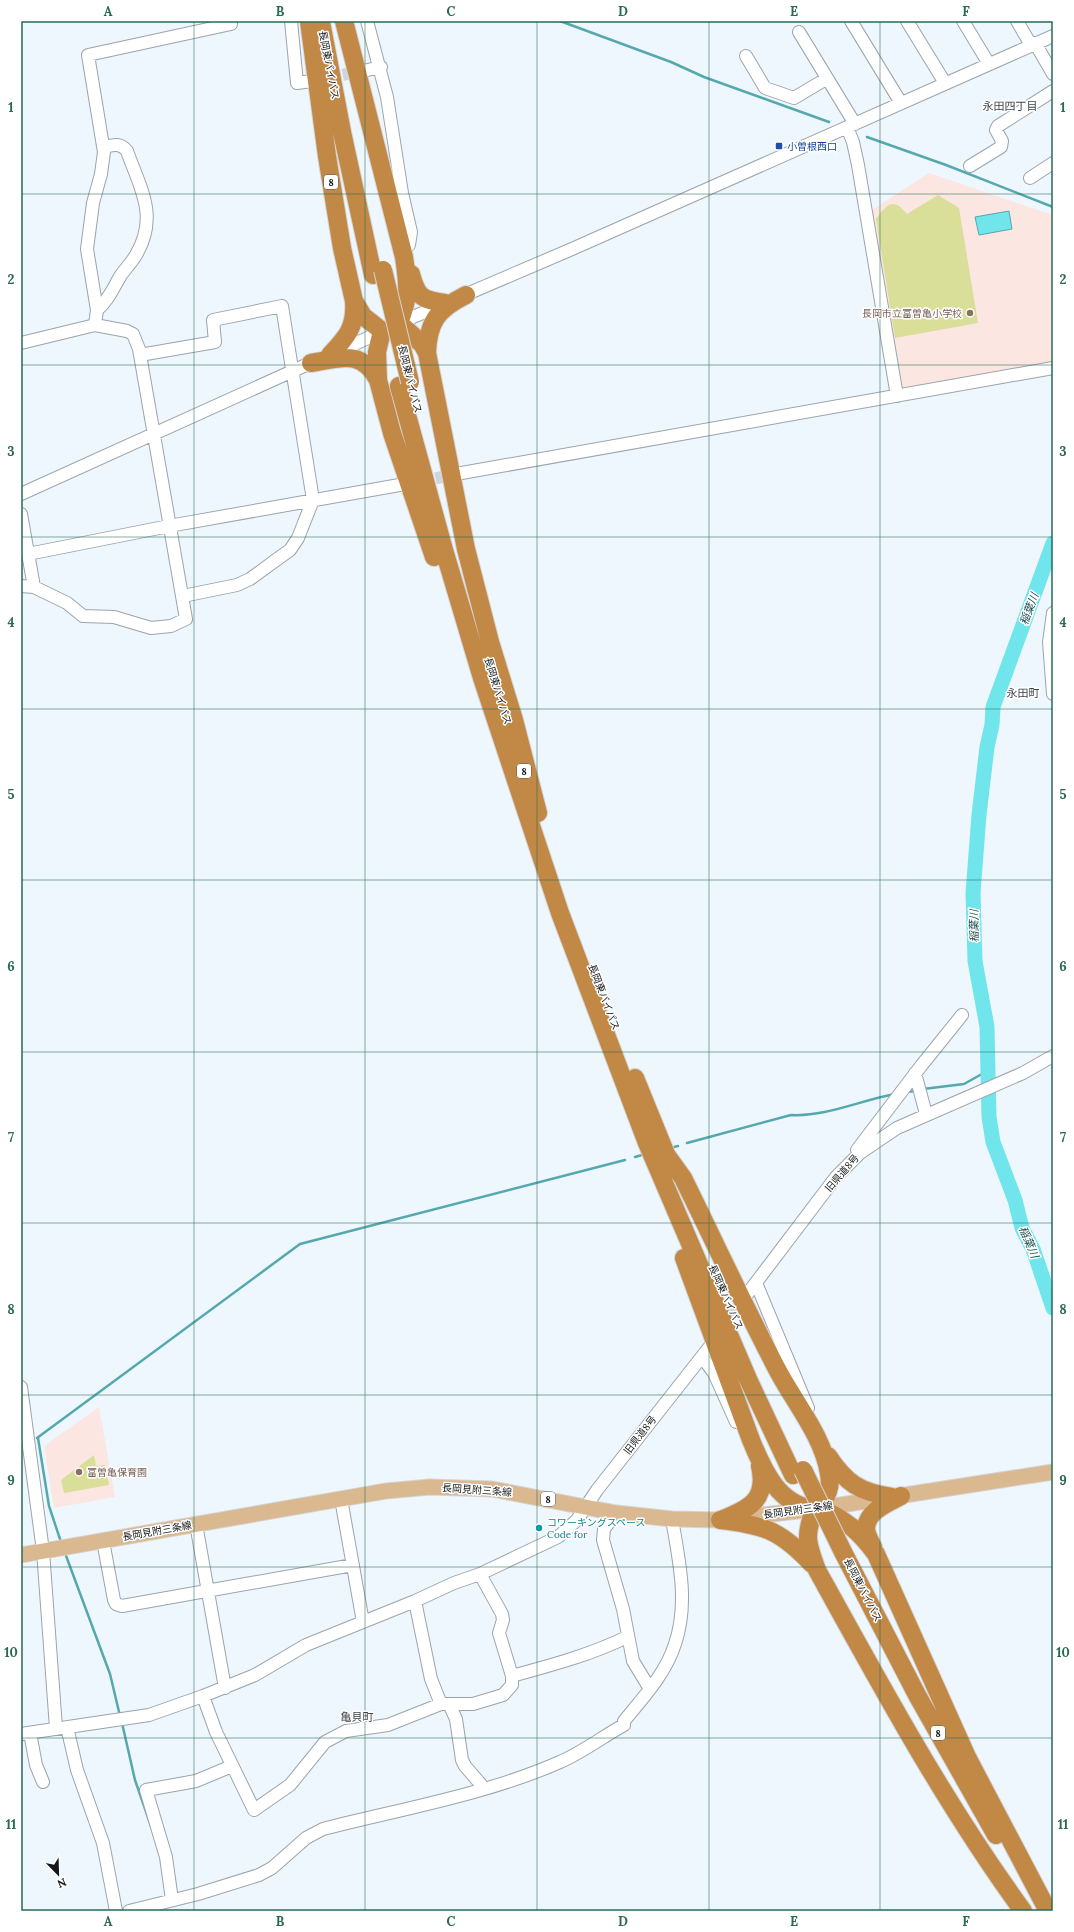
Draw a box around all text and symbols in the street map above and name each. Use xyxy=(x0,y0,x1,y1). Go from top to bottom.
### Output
text: A xyxy=(104,3,113,20)
text: B xyxy=(276,3,285,20)
text: C xyxy=(447,3,456,20)
text: D xyxy=(618,3,628,20)
text: E xyxy=(790,3,798,20)
text: F xyxy=(962,3,970,20)
street label: 長岡東バイパス xyxy=(316,29,342,101)
text: 1 xyxy=(8,99,14,116)
district label: 永田四丁目 xyxy=(983,99,1038,113)
text: 1 xyxy=(1060,99,1066,116)
place label: 小曽根西口 xyxy=(787,140,837,153)
marker: 小曽根西口 xyxy=(774,141,784,151)
road number: 8 xyxy=(324,175,338,189)
text: 2 xyxy=(8,271,15,288)
text: 2 xyxy=(1060,271,1067,288)
place label: 長岡市立富曽亀小学校 xyxy=(862,307,962,320)
marker: 長岡市立富曽亀小学校 xyxy=(965,308,975,318)
street label: 長岡東バイパス xyxy=(395,344,425,414)
text: 3 xyxy=(7,443,15,460)
text: 3 xyxy=(1059,443,1067,460)
water label: 稲葉川 xyxy=(1017,590,1042,627)
text: 4 xyxy=(7,614,15,631)
text: 4 xyxy=(1059,614,1067,631)
street label: 長岡東バイパス xyxy=(482,656,514,726)
district label: 永田町 xyxy=(1007,686,1040,700)
road number: 8 xyxy=(517,764,531,778)
text: 5 xyxy=(7,786,15,803)
text: 5 xyxy=(1059,786,1067,803)
water label: 稲葉川 xyxy=(967,908,981,943)
text: 6 xyxy=(7,958,15,975)
text: 6 xyxy=(1059,958,1067,975)
street label: 長岡東バイパス xyxy=(585,962,623,1032)
text: 7 xyxy=(8,1129,14,1146)
text: 7 xyxy=(1060,1129,1066,1146)
street label: 旧県道8号 xyxy=(822,1152,862,1194)
water label: 稲葉川 xyxy=(1016,1224,1042,1261)
street label: 長岡東バイパス xyxy=(706,1262,746,1332)
text: 8 xyxy=(7,1301,15,1318)
text: 8 xyxy=(1059,1301,1067,1318)
street label: 旧県道8号 xyxy=(621,1413,659,1457)
place label: 富曽亀保育園 xyxy=(87,1466,147,1479)
marker: 富曽亀保育園 xyxy=(74,1467,84,1477)
text: 9 xyxy=(7,1472,15,1489)
text: 9 xyxy=(1059,1472,1067,1489)
street label: 長岡見附三条線 xyxy=(442,1481,512,1499)
road number: 8 xyxy=(541,1492,555,1506)
street label: 長岡見附三条線 xyxy=(762,1499,834,1521)
place label: コワーキングスペース Code for xyxy=(547,1516,646,1541)
street label: 長岡見附三条線 xyxy=(121,1519,193,1543)
marker: コワーキングスペース Code for xyxy=(534,1523,544,1533)
street label: 長岡東バイパス xyxy=(841,1556,885,1624)
text: 10 xyxy=(4,1644,18,1661)
text: 10 xyxy=(1056,1644,1070,1661)
district label: 亀貝町 xyxy=(341,1710,374,1724)
road number: 8 xyxy=(931,1726,945,1740)
text: 11 xyxy=(6,1816,16,1833)
text: 11 xyxy=(1058,1816,1068,1833)
north arrow xyxy=(38,1854,78,1894)
text: N xyxy=(55,1875,69,1892)
text: A xyxy=(104,1913,113,1930)
text: B xyxy=(276,1913,285,1930)
text: C xyxy=(447,1913,456,1930)
text: D xyxy=(618,1913,628,1930)
text: E xyxy=(790,1913,798,1930)
text: F xyxy=(962,1913,970,1930)

